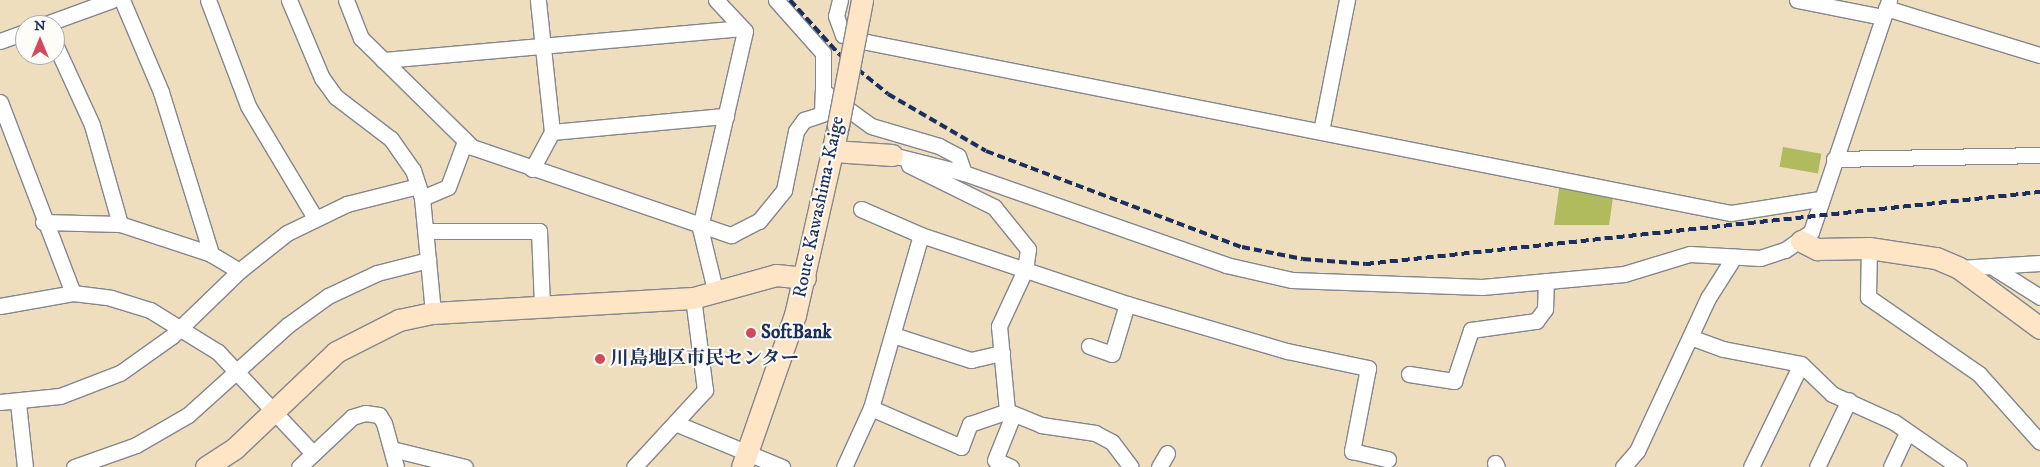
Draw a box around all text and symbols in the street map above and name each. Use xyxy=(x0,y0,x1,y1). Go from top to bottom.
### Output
north arrow xyxy=(15,15,65,65)
text: N xyxy=(34,17,46,35)
street label: Route Kawashima-Kaige xyxy=(789,114,849,300)
place label: SoftBank xyxy=(761,322,832,344)
marker: SoftBank xyxy=(745,327,757,339)
place label: 川島地区市民センター xyxy=(610,348,800,370)
marker: 川島地区市民センター xyxy=(594,353,606,365)

